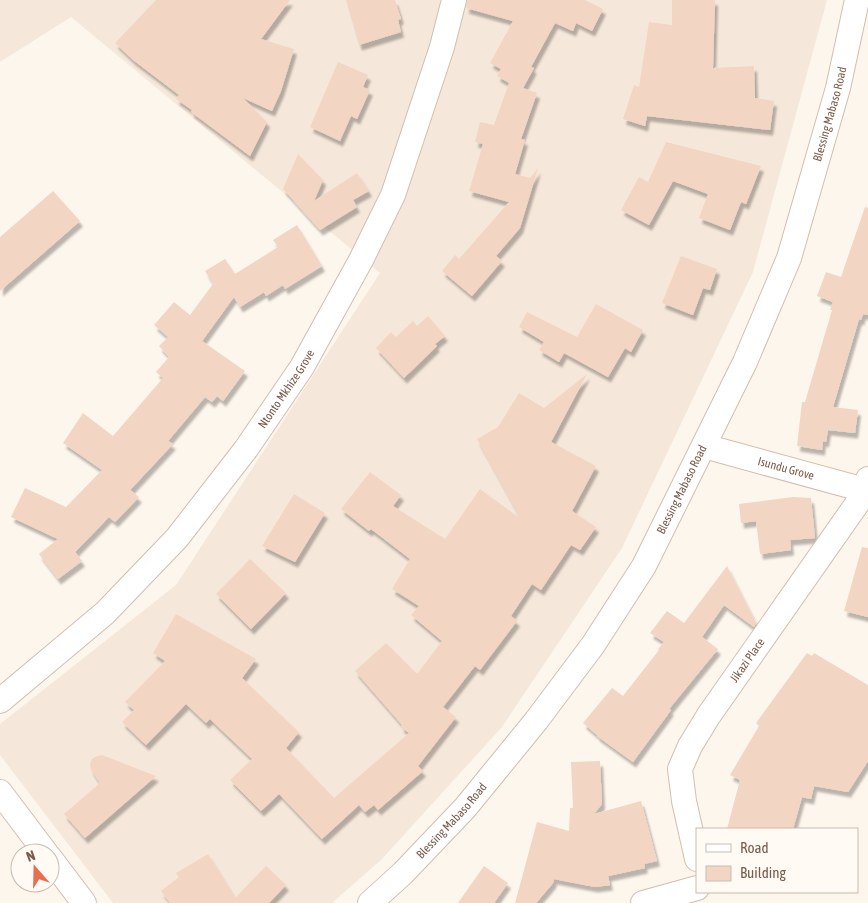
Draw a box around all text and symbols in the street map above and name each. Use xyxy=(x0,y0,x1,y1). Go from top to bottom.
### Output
street label: Blessing Mabaso Road xyxy=(810,65,849,163)
street label: Ntonto Mkhize Grove xyxy=(255,347,317,431)
street label: Blessing Mabaso Road xyxy=(654,443,710,536)
street label: Isundu Grove xyxy=(756,454,816,483)
street label: Jikazi Place xyxy=(727,635,768,685)
street label: Blessing Mabaso Road xyxy=(414,780,490,861)
legend xyxy=(696,828,858,893)
text: Road xyxy=(740,839,769,856)
north arrow xyxy=(10,843,60,893)
text: N xyxy=(24,847,37,865)
text: Building xyxy=(740,864,786,881)

